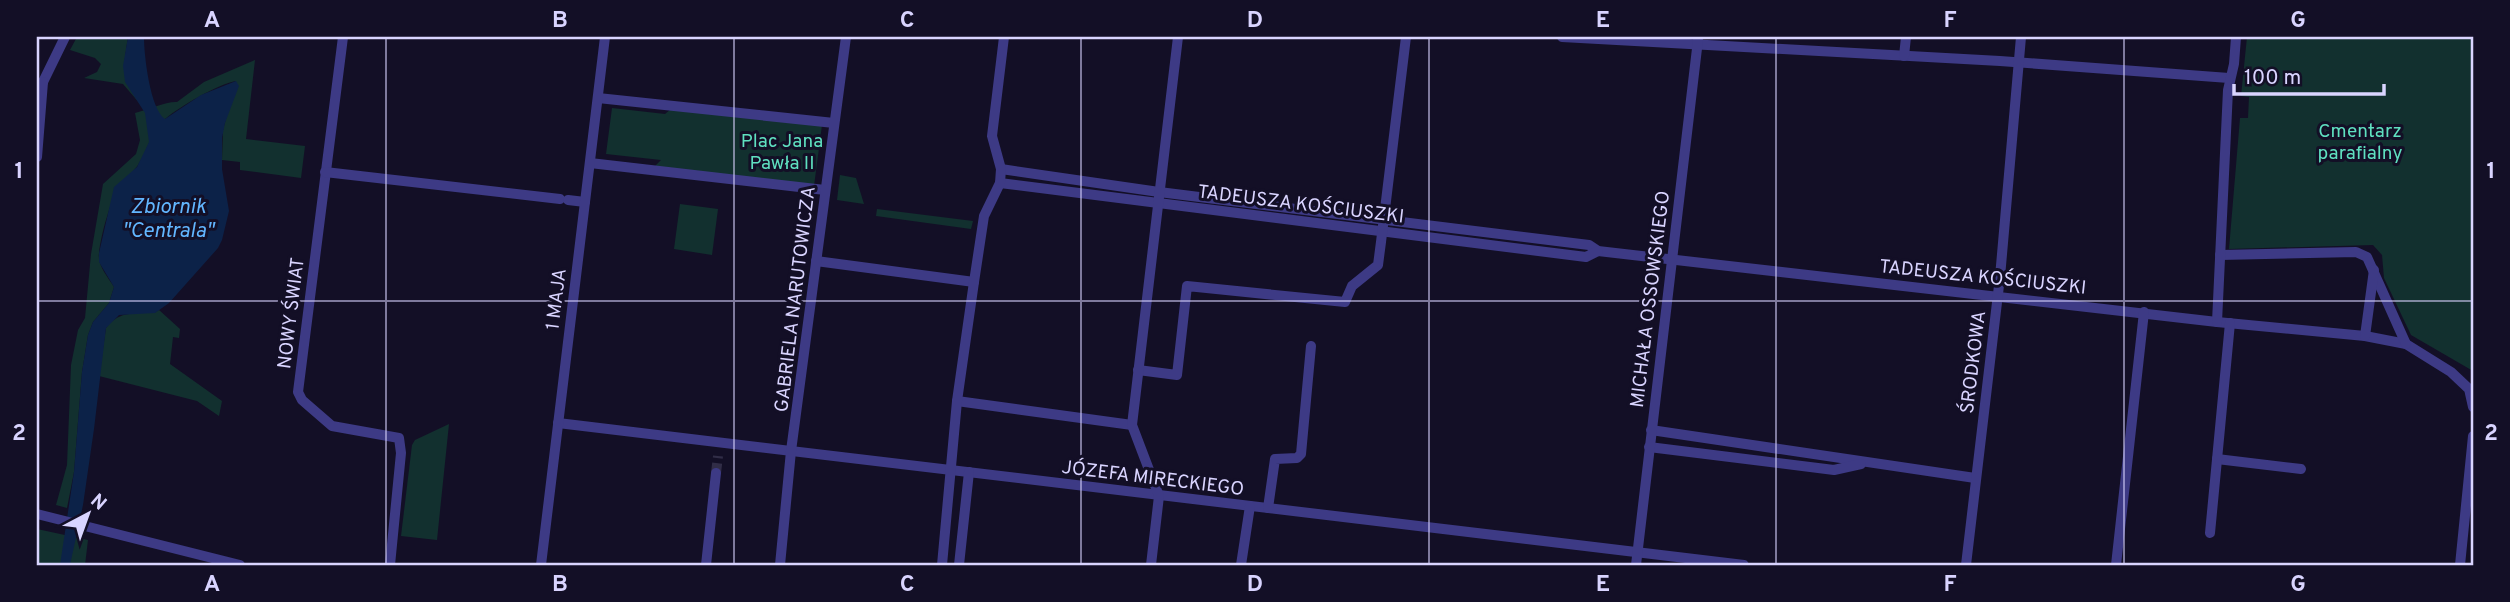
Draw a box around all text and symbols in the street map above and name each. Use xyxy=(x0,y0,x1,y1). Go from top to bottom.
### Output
text: A xyxy=(204,7,220,36)
text: B xyxy=(552,7,568,36)
text: C xyxy=(900,7,914,36)
text: D xyxy=(1247,7,1263,36)
text: E xyxy=(1596,7,1610,36)
text: F xyxy=(1943,7,1957,36)
text: G xyxy=(2290,7,2306,36)
scale bar xyxy=(2234,52,2384,96)
text: 100 m xyxy=(2244,65,2301,92)
park label: Cmentarz parafialny xyxy=(2317,120,2403,166)
park label: Plac Jana Pawła II xyxy=(741,130,823,176)
text: 1 xyxy=(14,158,24,187)
text: 1 xyxy=(2486,158,2496,187)
street label: TADEUSZA KOŚCIUSZKI xyxy=(1196,179,1406,230)
street label: GABRIELA NARUTOWICZA xyxy=(770,185,822,414)
street label: MICHAŁA OSSOWSKIEGO xyxy=(1626,189,1676,409)
water label: Zbiornik "Centrala" xyxy=(122,194,216,245)
street label: TADEUSZA KOŚCIUSZKI xyxy=(1878,254,2088,301)
street label: NOWY ŚWIAT xyxy=(272,256,311,370)
street label: 1 MAJA xyxy=(541,267,573,331)
street label: ŚRODKOWA xyxy=(1955,309,1992,415)
text: 2 xyxy=(12,420,26,449)
text: 2 xyxy=(2484,420,2498,449)
street label: JÓZEFA MIRECKIEGO xyxy=(1060,455,1246,502)
north arrow xyxy=(52,480,122,550)
text: N xyxy=(85,489,111,516)
text: A xyxy=(204,571,220,600)
text: B xyxy=(552,571,568,600)
text: C xyxy=(900,571,914,600)
text: D xyxy=(1247,571,1263,600)
text: E xyxy=(1596,571,1610,600)
text: F xyxy=(1943,571,1957,600)
text: G xyxy=(2290,571,2306,600)

